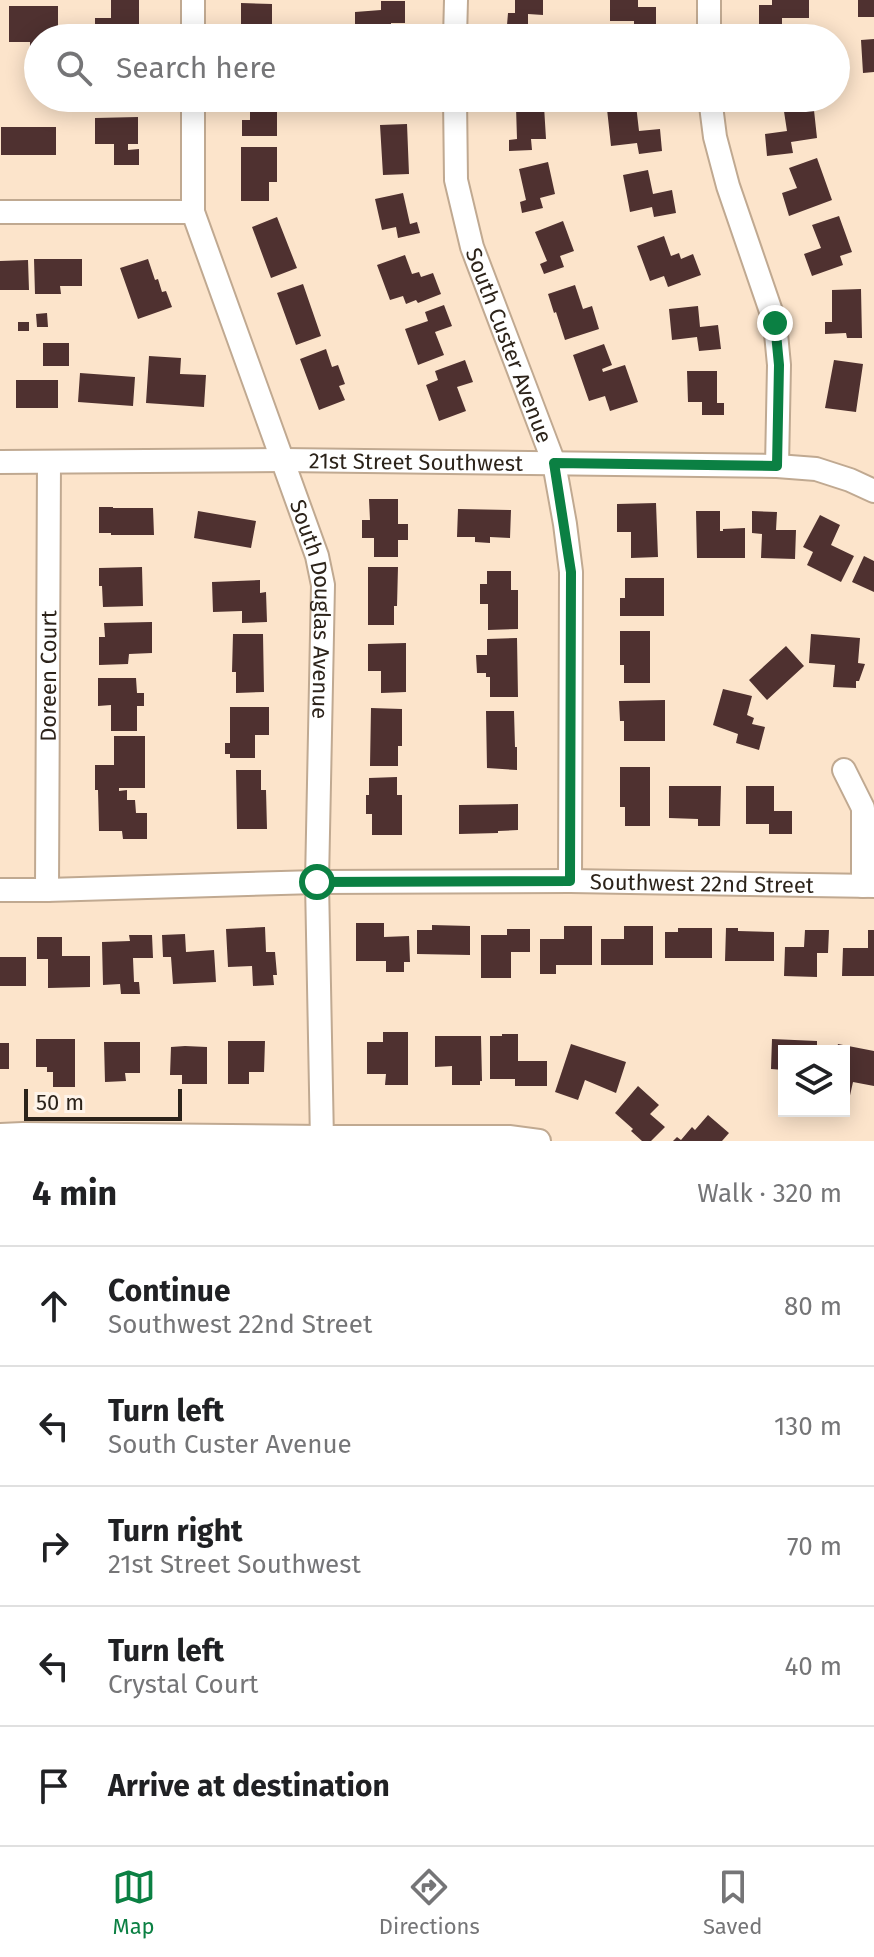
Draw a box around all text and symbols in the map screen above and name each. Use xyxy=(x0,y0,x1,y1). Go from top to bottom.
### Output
search box xyxy=(24,24,850,112)
icon: search xyxy=(52,46,96,90)
text: Search here xyxy=(116,50,276,86)
street label: South Custer Avenue xyxy=(460,244,558,447)
route end xyxy=(757,305,793,341)
street label: 21st Street Southwest xyxy=(309,447,523,477)
street label: South Douglas Avenue xyxy=(284,496,336,719)
street label: Doreen Court xyxy=(35,610,62,742)
route start xyxy=(299,864,335,900)
street label: Southwest 22nd Street xyxy=(590,868,814,899)
map controls xyxy=(778,1045,850,1117)
button: layers xyxy=(778,1045,850,1117)
scale bar xyxy=(24,1085,182,1121)
text: 50 m xyxy=(36,1089,84,1116)
text: 4 min xyxy=(32,1173,117,1214)
text: Walk · 320 m xyxy=(697,1178,842,1209)
text: Continue xyxy=(108,1273,231,1309)
icon: ahead xyxy=(32,1284,76,1328)
text: 80 m xyxy=(784,1291,842,1322)
text: Southwest 22nd Street xyxy=(108,1309,372,1340)
text: Turn left xyxy=(108,1393,224,1429)
icon: left xyxy=(32,1404,76,1448)
text: 130 m xyxy=(774,1411,842,1442)
text: South Custer Avenue xyxy=(108,1429,352,1460)
text: Turn right xyxy=(108,1513,243,1549)
icon: right xyxy=(32,1524,76,1568)
text: 70 m xyxy=(787,1531,842,1562)
text: 21st Street Southwest xyxy=(108,1549,361,1580)
text: Turn left xyxy=(108,1633,224,1669)
icon: left xyxy=(32,1644,76,1688)
text: 40 m xyxy=(784,1651,842,1682)
text: Crystal Court xyxy=(108,1669,258,1700)
icon: arrive xyxy=(32,1764,76,1808)
text: Arrive at destination xyxy=(108,1768,390,1804)
tab: Map xyxy=(112,1865,156,1940)
tab: Directions xyxy=(379,1865,480,1940)
tab: Saved xyxy=(703,1865,762,1940)

